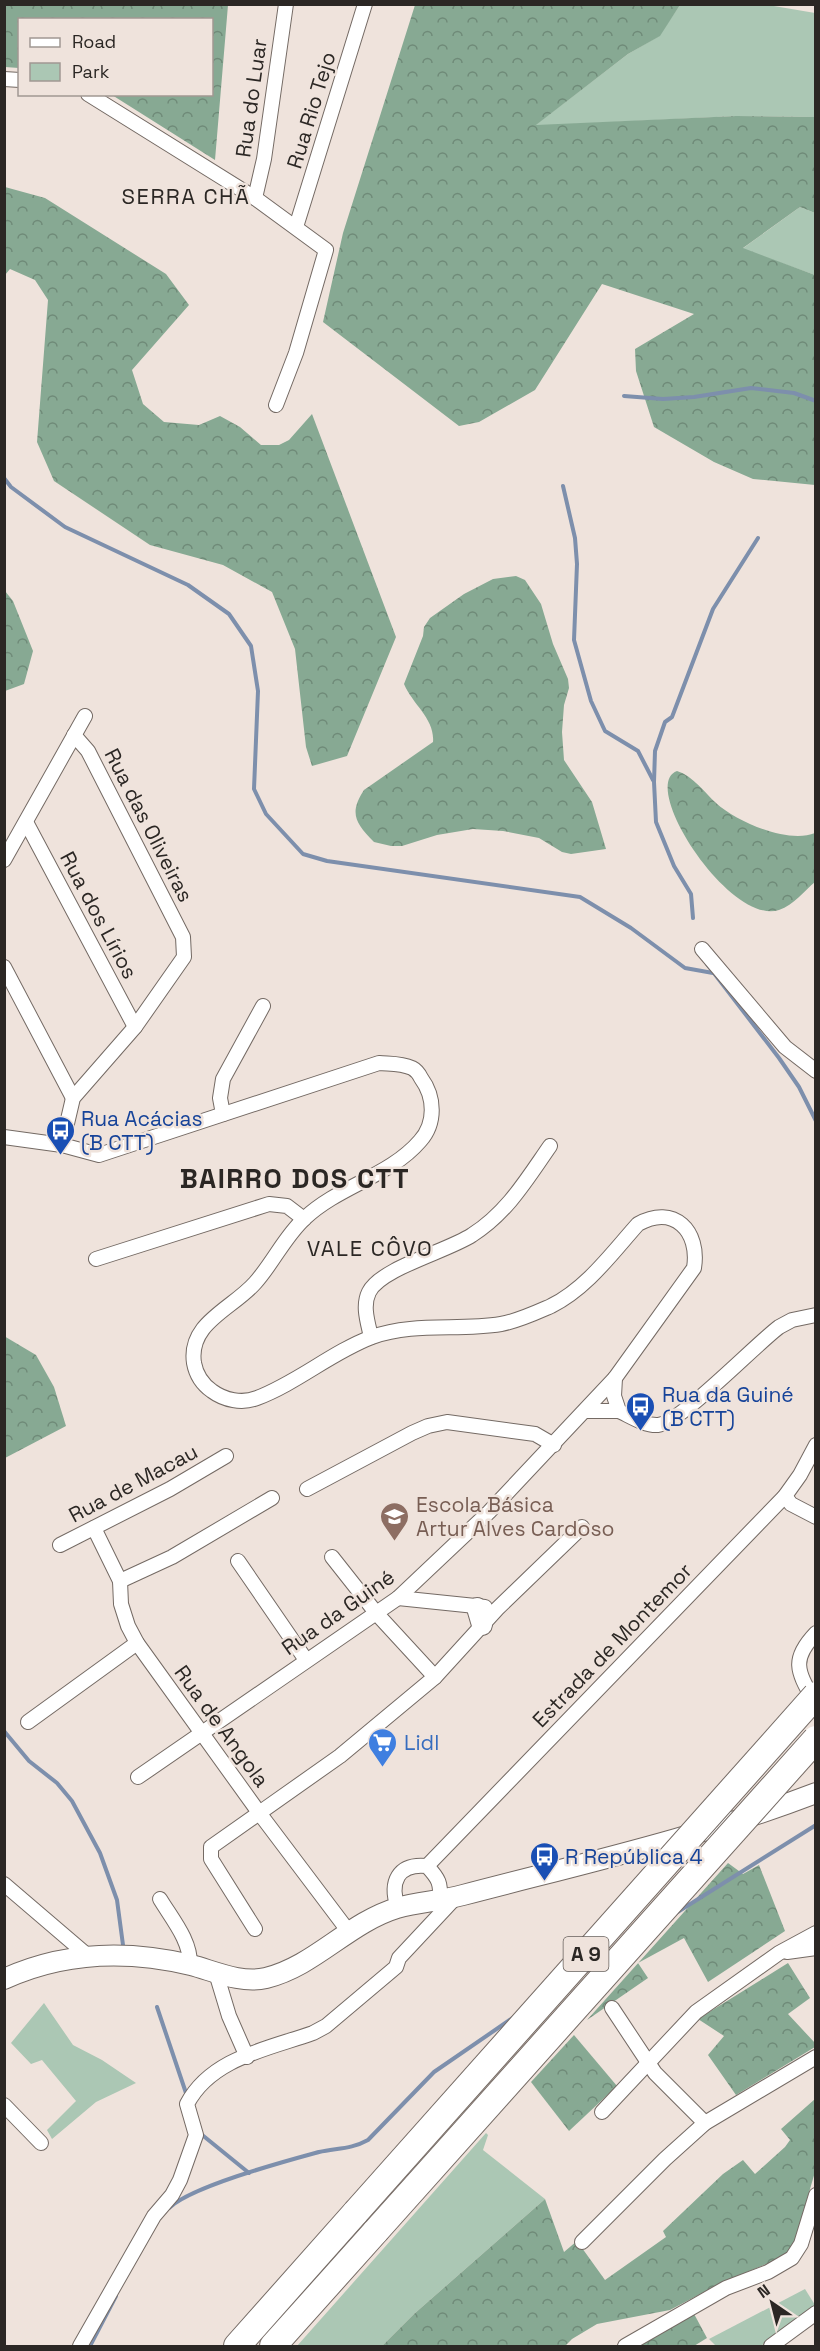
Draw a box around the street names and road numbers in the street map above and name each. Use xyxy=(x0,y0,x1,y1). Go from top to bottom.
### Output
street label: Rua do Luar xyxy=(229,37,273,159)
street label: Rua Rio Tejo xyxy=(280,48,342,172)
street label: Rua das Oliveiras xyxy=(99,744,199,906)
street label: Rua dos Lírios xyxy=(54,847,144,983)
street label: Rua de Macau xyxy=(64,1438,202,1528)
street label: Estrada de Montemor xyxy=(526,1557,698,1733)
street label: Rua da Guiné xyxy=(276,1563,400,1661)
street label: Rua de Angola xyxy=(169,1660,275,1792)
road number: A 9 xyxy=(564,1937,608,1971)

